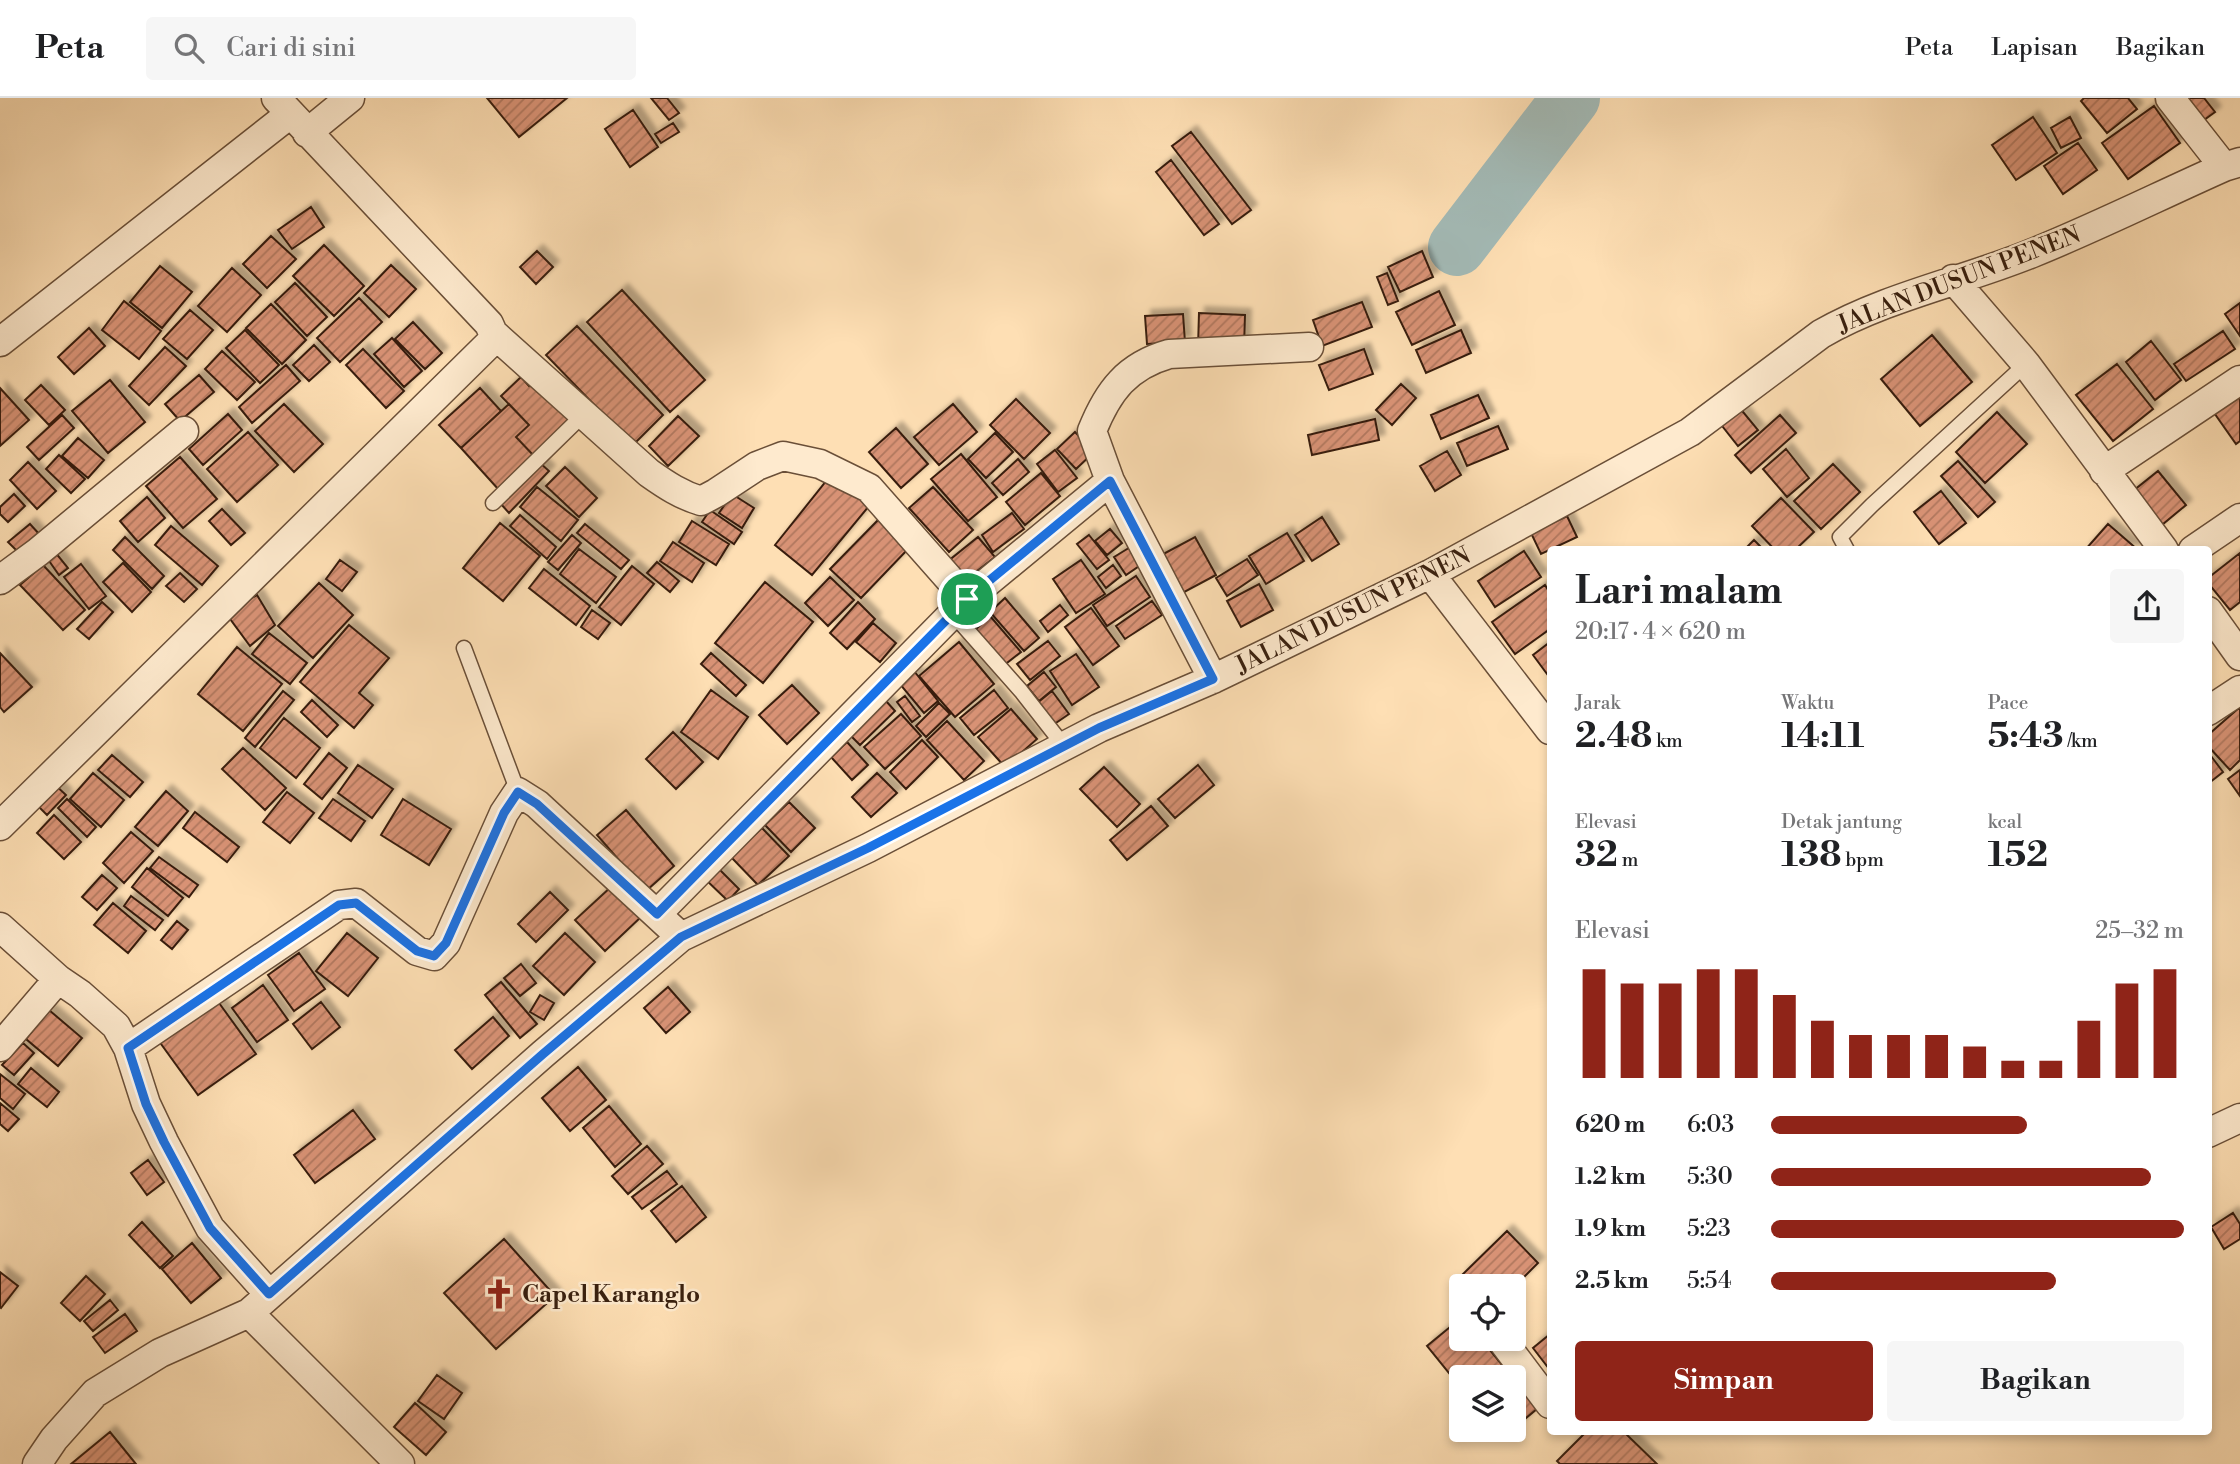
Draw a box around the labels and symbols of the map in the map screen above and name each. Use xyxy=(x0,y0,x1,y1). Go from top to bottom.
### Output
street label: JALAN DUSUN PENEN xyxy=(1833,220,2085,340)
street label: JALAN DUSUN PENEN xyxy=(1230,541,1476,681)
pin xyxy=(937,569,997,629)
church icon: Capel Karanglo xyxy=(482,1277,516,1311)
place label: Capel Karanglo xyxy=(522,1280,700,1310)

